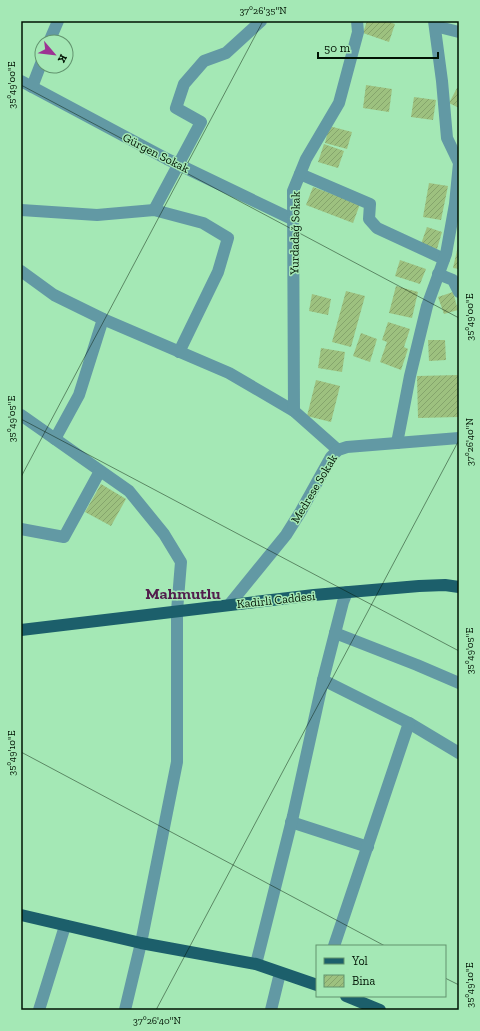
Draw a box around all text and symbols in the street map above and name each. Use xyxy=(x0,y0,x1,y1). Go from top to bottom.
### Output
text: 37°26'35"N xyxy=(239,5,287,17)
north arrow xyxy=(34,34,74,74)
scale bar xyxy=(318,34,438,60)
text: 50 m xyxy=(324,41,351,55)
text: K xyxy=(55,52,70,65)
text: 35°49'00"E xyxy=(6,61,18,109)
street label: Gürgen Sokak xyxy=(120,130,192,176)
street label: Yurdadağ Sokak xyxy=(287,190,303,276)
text: 35°49'00"E xyxy=(464,293,476,341)
text: 35°49'05"E xyxy=(6,396,18,442)
text: 37°26'40"N xyxy=(464,417,476,466)
street label: Medrese Sokak xyxy=(288,451,340,526)
district label: Mahmutlu xyxy=(145,584,221,603)
street label: Kadirli Caddesi xyxy=(236,589,316,611)
text: 35°49'05"E xyxy=(464,628,476,674)
text: 35°49'10"E xyxy=(6,730,18,776)
legend xyxy=(316,945,446,997)
text: Yol xyxy=(351,954,368,968)
text: 35°49'10"E xyxy=(464,962,476,1008)
text: Bina xyxy=(352,974,375,988)
text: 37°26'40"N xyxy=(133,1015,182,1027)

